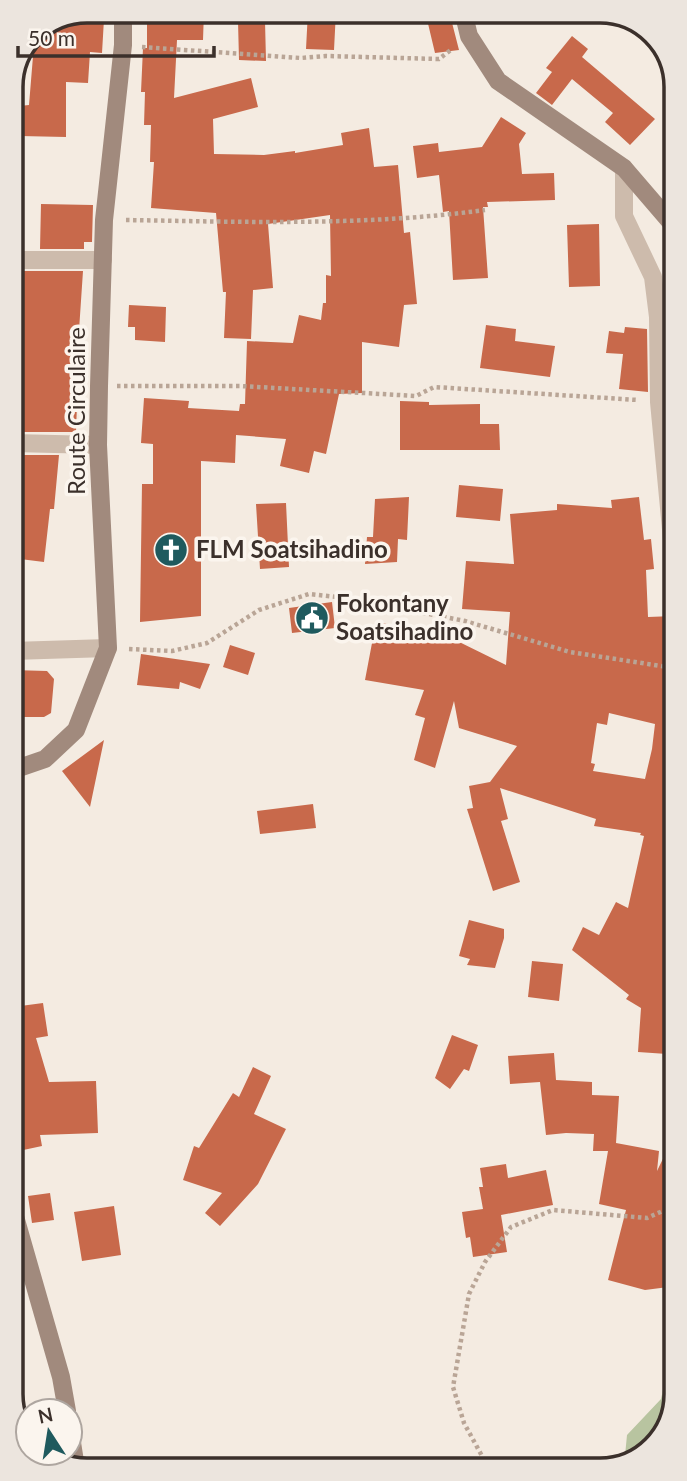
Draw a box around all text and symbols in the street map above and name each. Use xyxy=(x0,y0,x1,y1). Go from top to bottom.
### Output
scale bar xyxy=(18,14,214,58)
text: 50 m xyxy=(28,25,75,50)
street label: Route Circulaire xyxy=(61,327,90,495)
church icon: FLM Soatsihadino xyxy=(152,531,190,569)
place label: FLM Soatsihadino xyxy=(196,534,388,563)
place label: Fokontany Soatsihadino xyxy=(336,588,473,645)
public building icon: Fokontany Soatsihadino xyxy=(293,599,331,637)
north arrow xyxy=(14,1397,84,1467)
text: N xyxy=(36,1402,55,1428)

